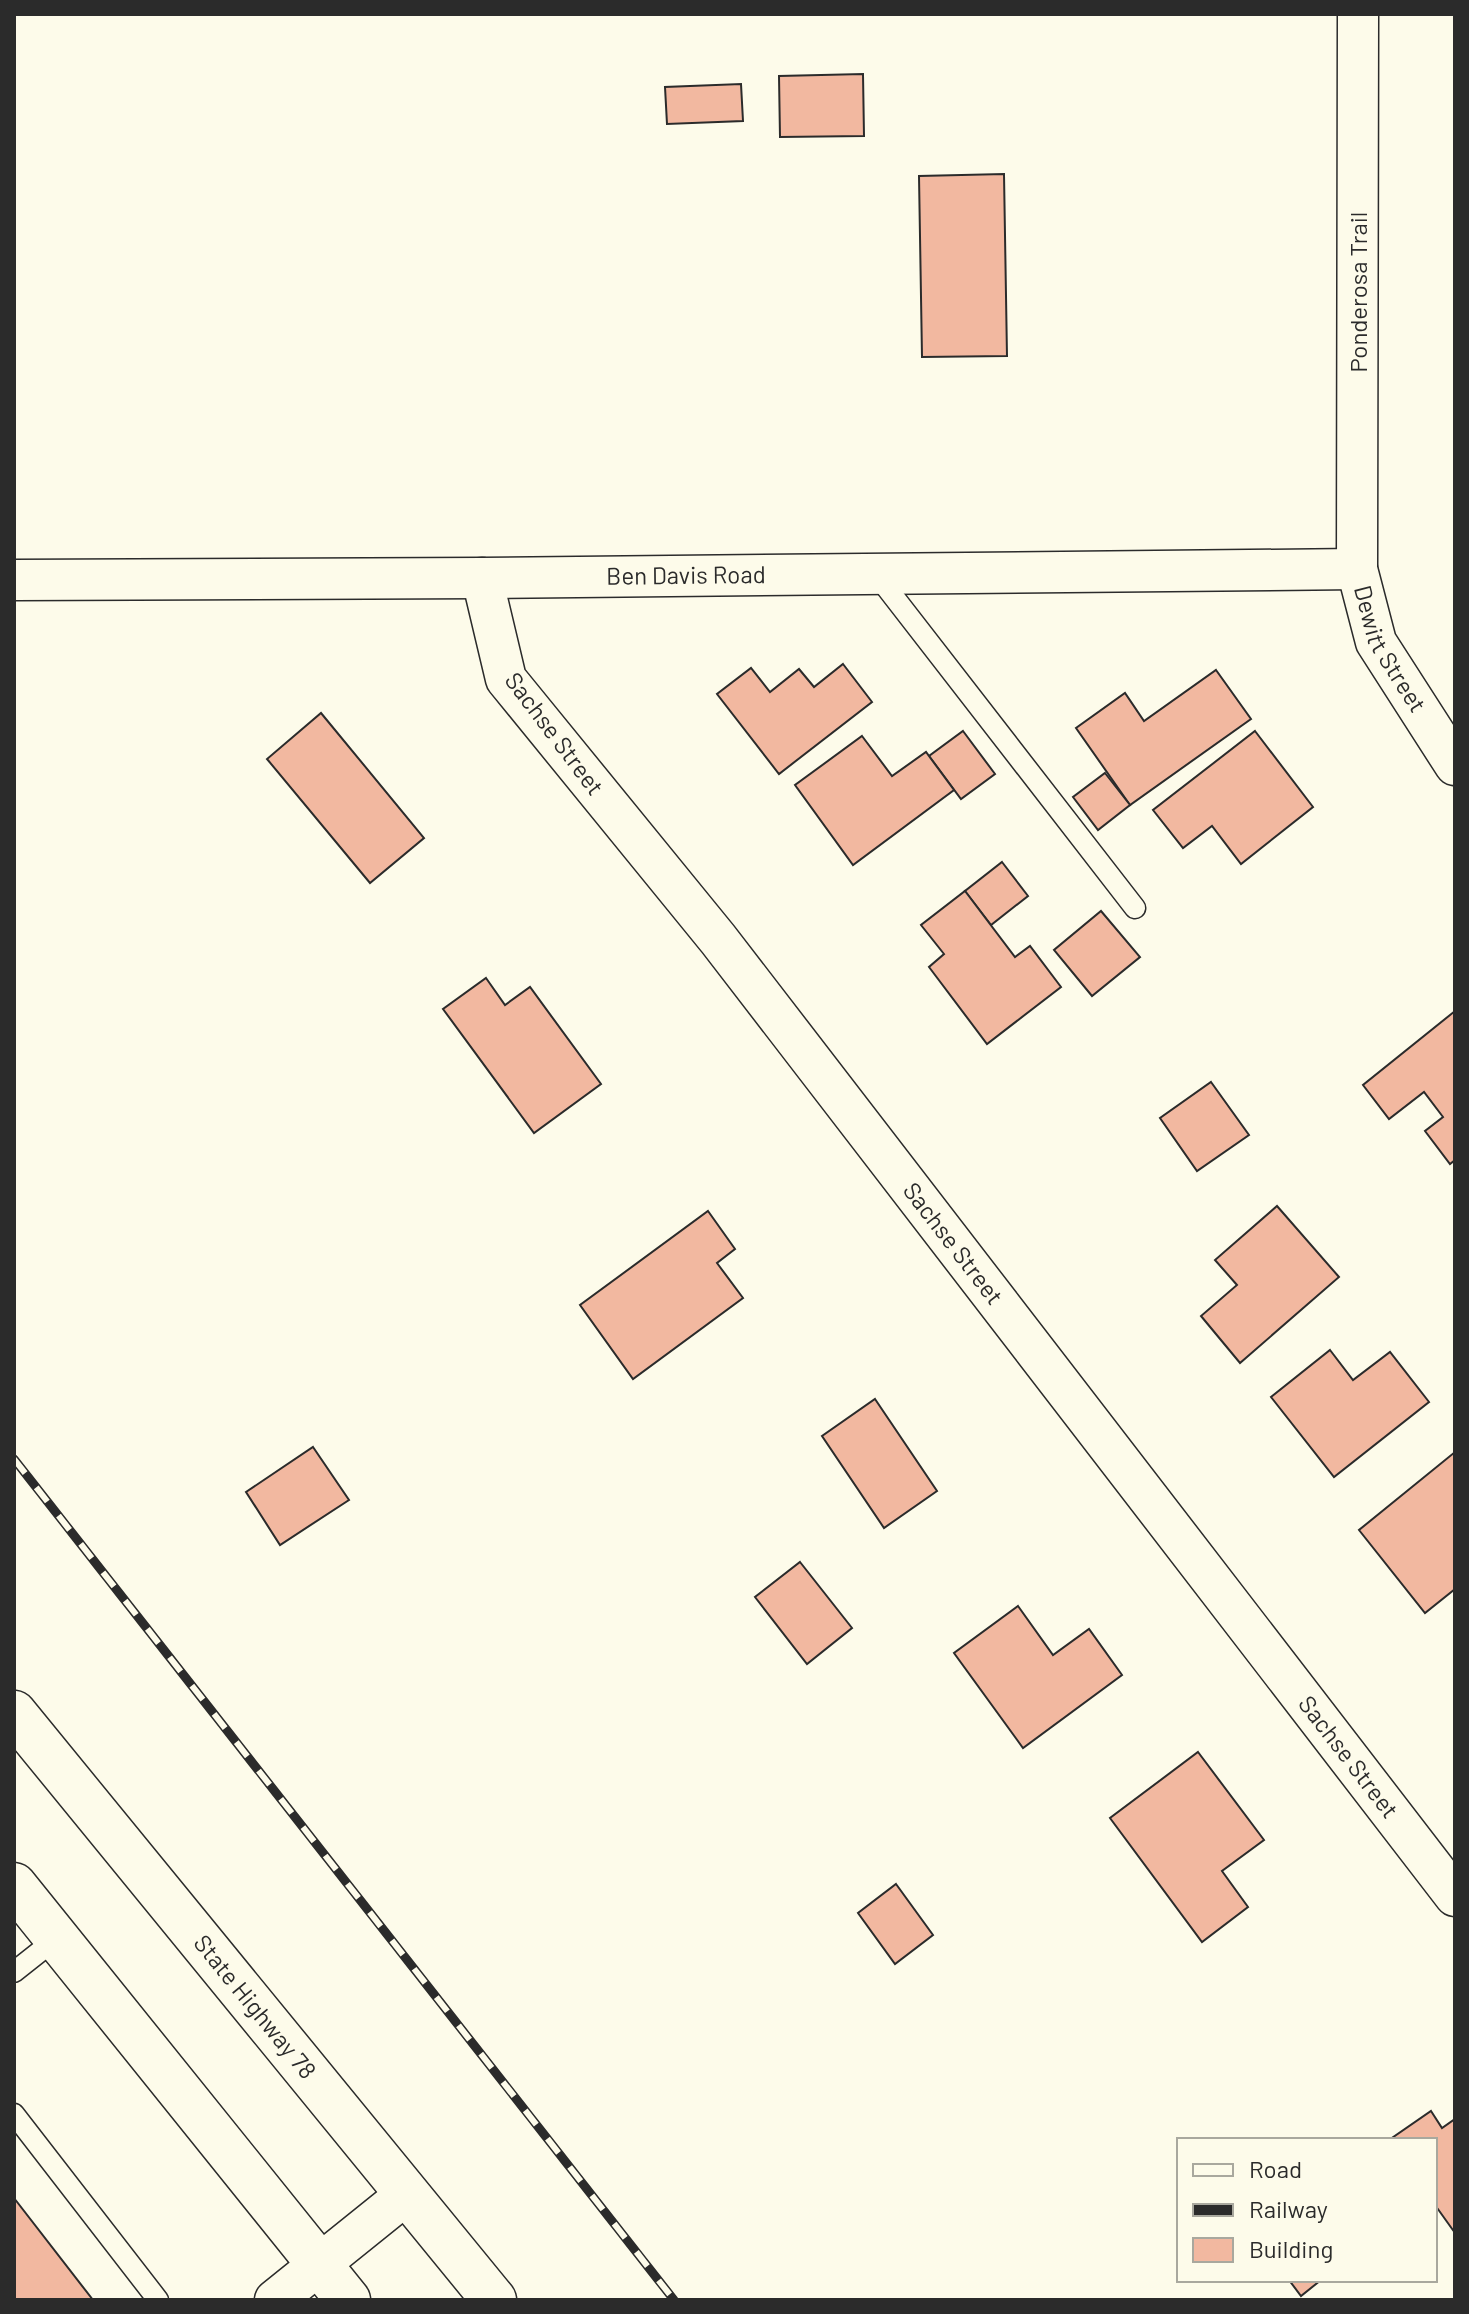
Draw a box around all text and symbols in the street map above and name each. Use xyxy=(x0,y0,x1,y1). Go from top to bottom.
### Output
street label: Ponderosa Trail xyxy=(1343,212,1372,372)
street label: Ben Davis Road xyxy=(606,559,766,590)
street label: Dewitt Street xyxy=(1349,582,1433,717)
street label: Sachse Street xyxy=(500,666,611,800)
street label: Sachse Street xyxy=(898,1176,1010,1310)
street label: Sachse Street xyxy=(1293,1689,1405,1823)
street label: State Highway 78 xyxy=(188,1928,323,2084)
legend xyxy=(1177,2138,1437,2282)
text: Road xyxy=(1249,2154,1302,2183)
text: Railway xyxy=(1249,2194,1328,2223)
text: Building xyxy=(1249,2234,1333,2263)

